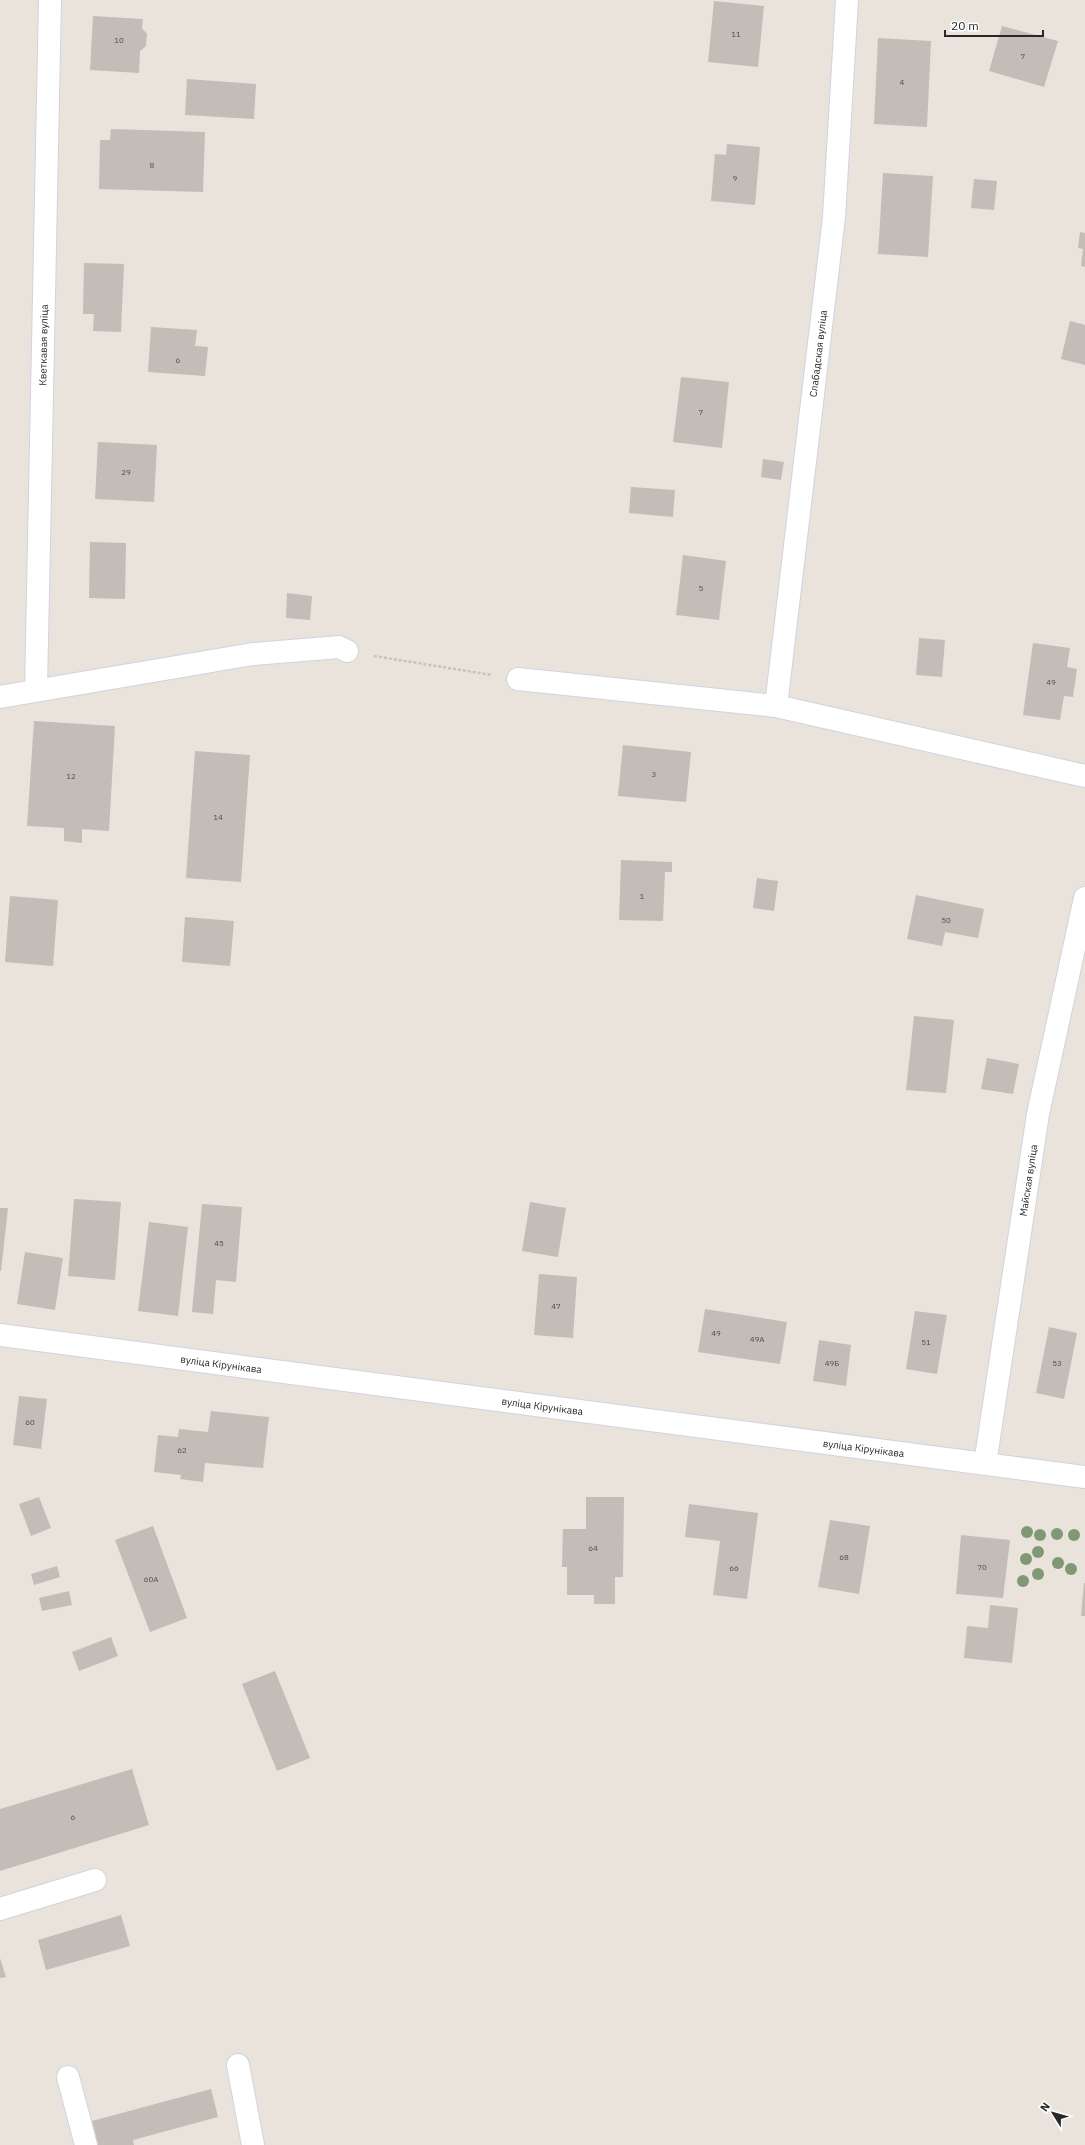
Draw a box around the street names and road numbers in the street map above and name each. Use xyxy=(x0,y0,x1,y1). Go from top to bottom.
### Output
street label: Кветкавая вуліца xyxy=(36,304,51,386)
street label: Слабадская вуліца xyxy=(807,309,830,398)
street label: Майская вуліца xyxy=(1017,1143,1040,1217)
street label: вуліца Кірунікава xyxy=(180,1353,263,1376)
street label: вуліца Кірунікава xyxy=(501,1395,584,1418)
street label: вуліца Кірунікава xyxy=(822,1437,906,1460)

